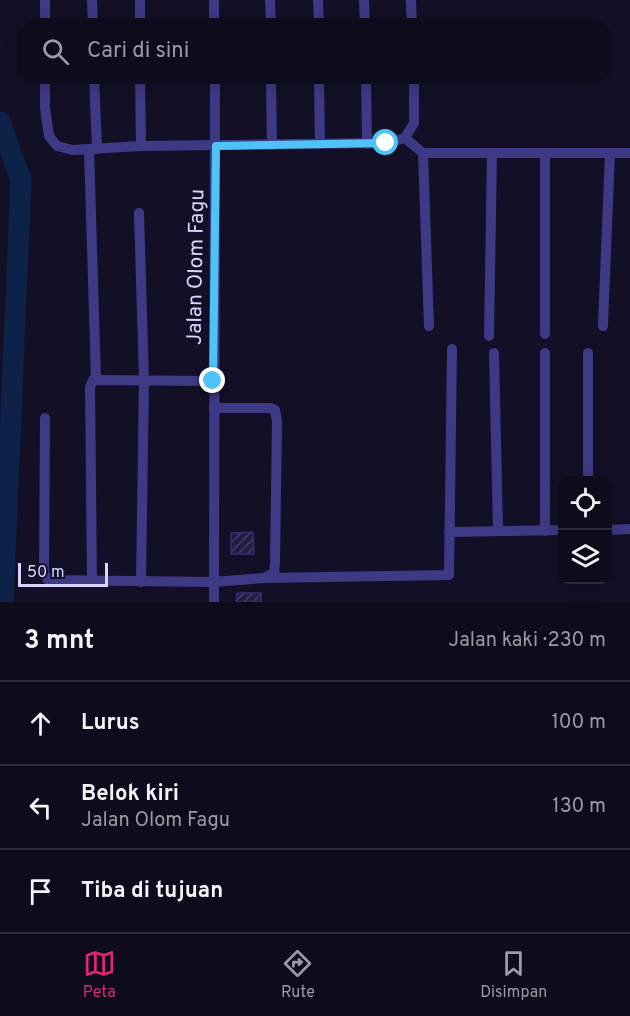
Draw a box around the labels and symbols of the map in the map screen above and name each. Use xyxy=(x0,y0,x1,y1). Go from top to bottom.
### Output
route start xyxy=(372,129,398,155)
street label: Jalan Olom Fagu xyxy=(182,189,211,345)
route end xyxy=(199,367,225,393)
scale bar xyxy=(18,560,108,588)

